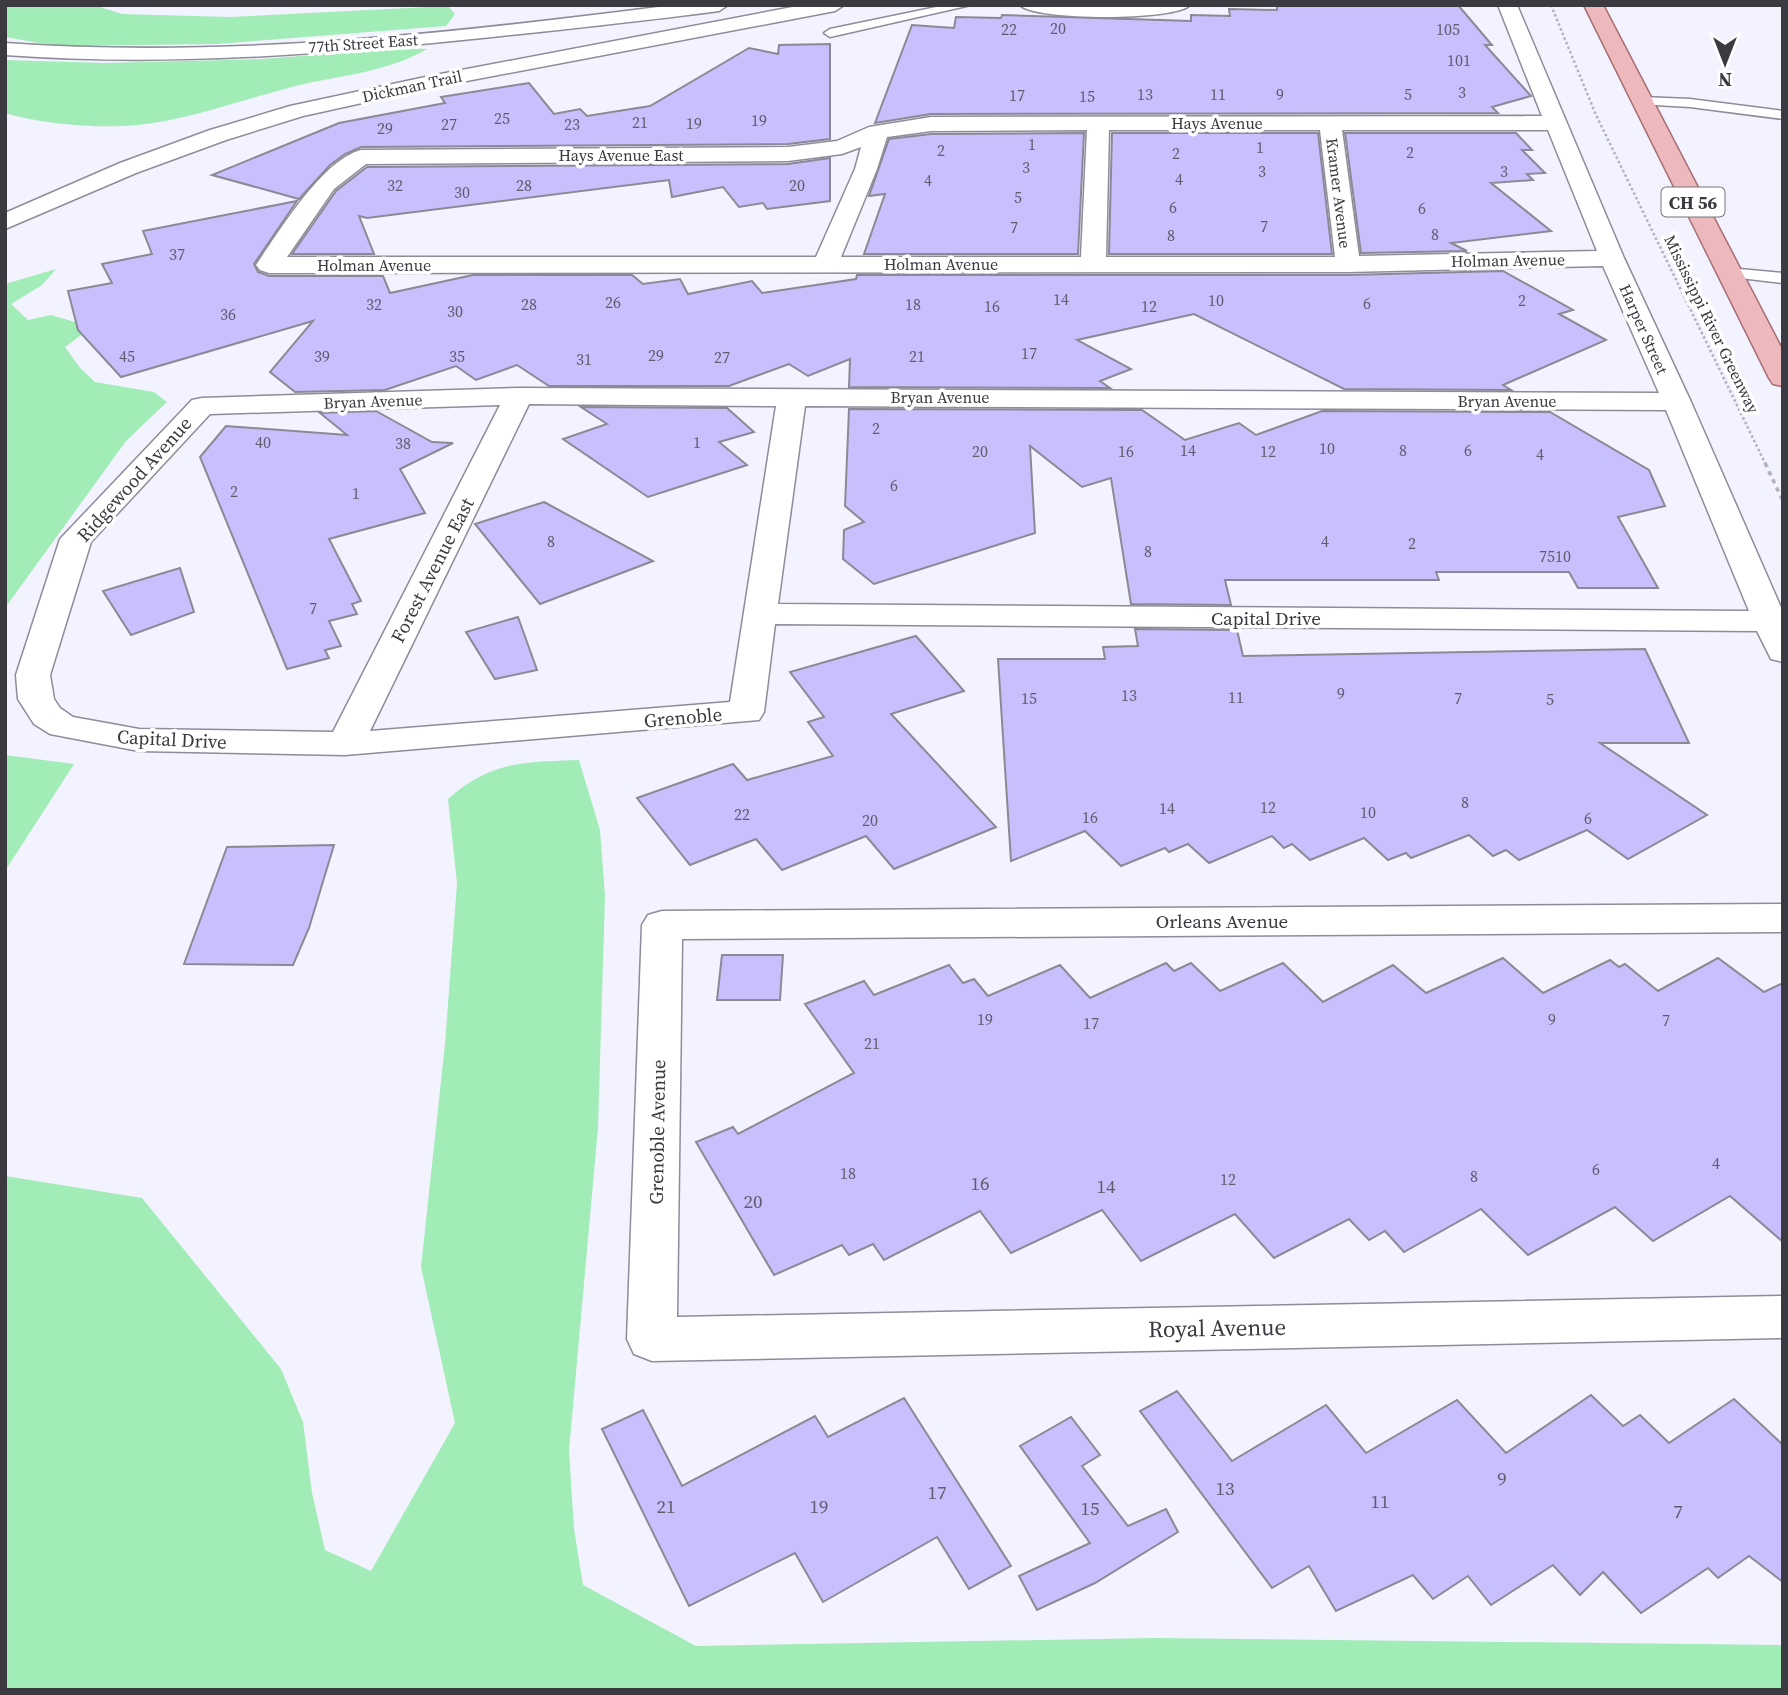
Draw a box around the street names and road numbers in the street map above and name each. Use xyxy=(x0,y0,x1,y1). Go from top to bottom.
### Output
street label: 77th Street East xyxy=(308,28,419,58)
street label: Dickman Trail xyxy=(360,65,464,107)
street label: Hays Avenue xyxy=(1171,112,1263,134)
street label: Kramer Avenue xyxy=(1321,137,1357,249)
street label: Hays Avenue East xyxy=(558,144,684,166)
road number: CH 56 xyxy=(1662,188,1724,216)
street label: Mississippi River Greenway xyxy=(1659,231,1765,418)
street label: Holman Avenue xyxy=(1451,248,1565,272)
street label: Holman Avenue xyxy=(884,253,998,275)
street label: Holman Avenue xyxy=(317,254,431,276)
street label: Harper Street xyxy=(1614,280,1674,378)
street label: Bryan Avenue xyxy=(891,386,989,408)
street label: Bryan Avenue xyxy=(323,388,423,414)
street label: Bryan Avenue xyxy=(1458,390,1556,412)
street label: Ridgewood Avenue xyxy=(71,411,197,547)
street label: Forest Avenue East xyxy=(384,492,480,647)
street label: Capital Drive xyxy=(1211,605,1321,631)
street label: Grenoble xyxy=(643,701,723,733)
street label: Capital Drive xyxy=(117,723,227,755)
street label: Orleans Avenue xyxy=(1156,908,1288,934)
street label: Grenoble Avenue xyxy=(643,1059,671,1205)
street label: Royal Avenue xyxy=(1148,1311,1286,1345)

